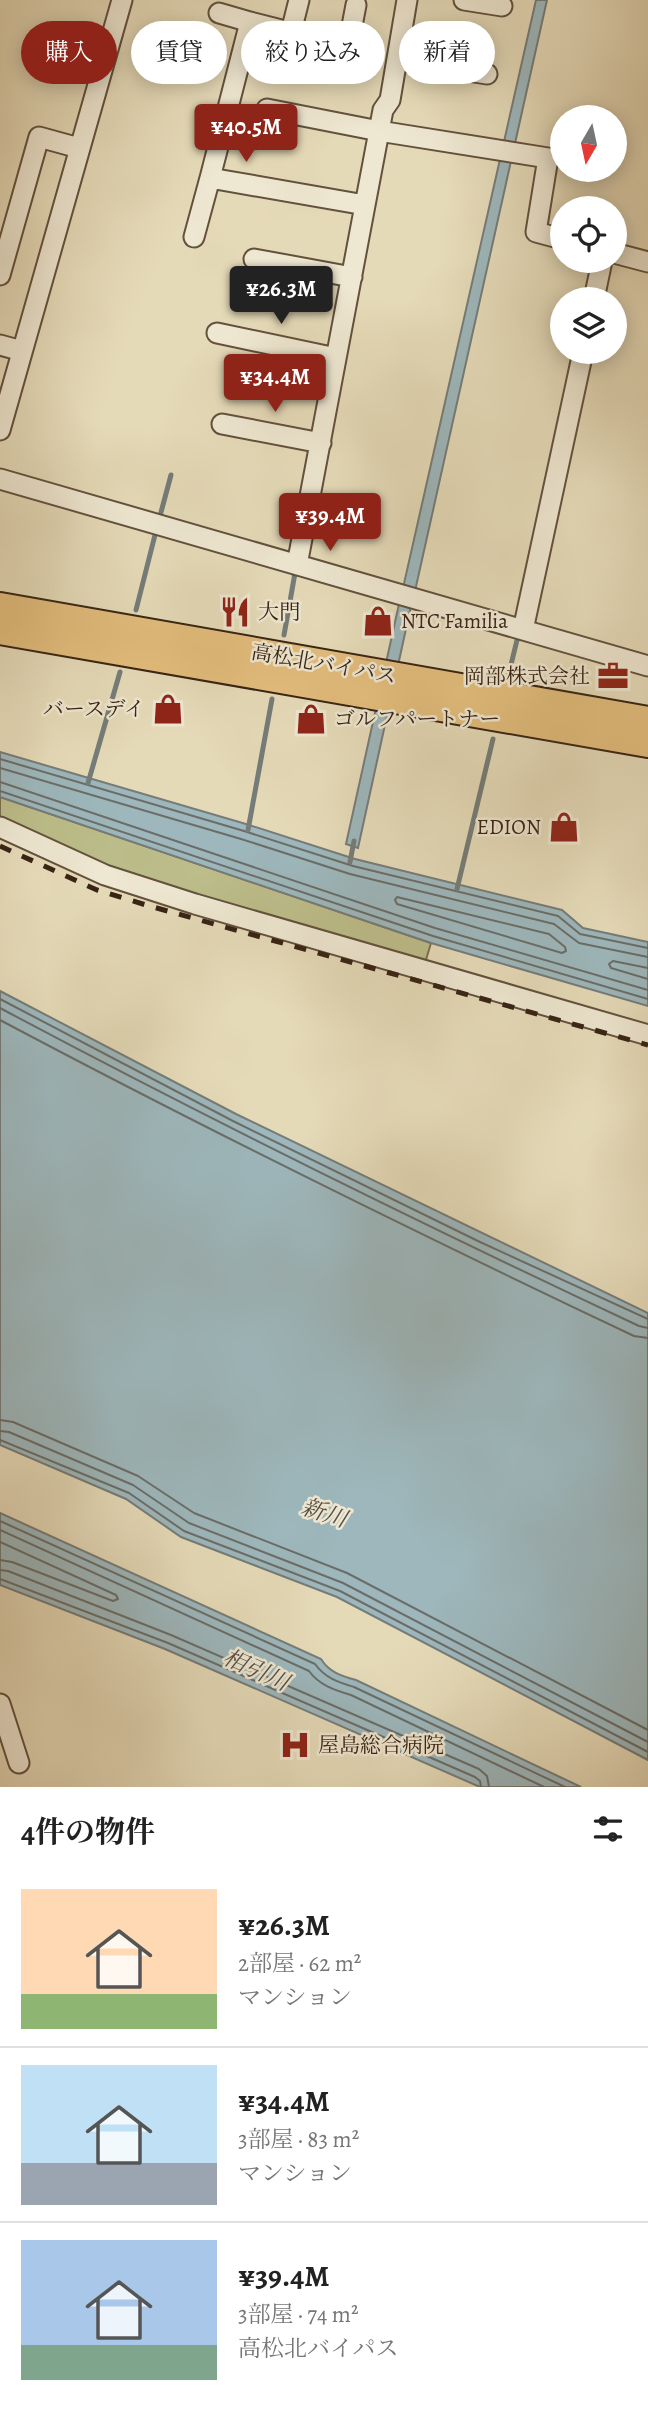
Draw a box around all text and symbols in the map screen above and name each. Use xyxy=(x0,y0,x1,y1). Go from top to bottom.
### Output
chip: 購入 xyxy=(21,21,117,84)
chip: 賃貸 xyxy=(131,21,227,84)
chip: 絞り込み xyxy=(241,21,385,84)
chip: 新着 xyxy=(399,21,495,84)
pin: ¥40.5M xyxy=(189,104,303,164)
north arrow xyxy=(550,105,626,182)
map controls xyxy=(550,105,627,364)
text: ¥40.5M xyxy=(210,111,282,142)
button: locate xyxy=(550,196,627,273)
pin: ¥26.3M xyxy=(224,266,338,326)
text: ¥26.3M xyxy=(246,273,316,304)
button: layers xyxy=(550,287,627,364)
pin: ¥34.4M xyxy=(218,354,332,414)
text: ¥34.4M xyxy=(240,361,310,392)
pin: ¥39.4M xyxy=(273,494,387,553)
text: ¥39.4M xyxy=(295,500,365,531)
restaurant icon: 大門 xyxy=(218,595,252,629)
place label: 大門 xyxy=(258,598,300,626)
shop icon: NTC Familia xyxy=(361,604,395,638)
place label: NTC Familia xyxy=(401,607,508,635)
street label: 高松北バイパス xyxy=(249,637,399,691)
office icon: 岡部株式会社 xyxy=(596,659,630,693)
place label: 岡部株式会社 xyxy=(464,662,590,690)
shop icon: バースデイ xyxy=(151,692,185,726)
place label: バースデイ xyxy=(43,695,145,723)
shop icon: ゴルフパートナー xyxy=(294,702,328,736)
place label: ゴルフパートナー xyxy=(334,705,500,733)
shop icon: EDION xyxy=(547,810,581,844)
place label: EDION xyxy=(477,813,541,841)
water label: 新川 xyxy=(297,1491,354,1536)
water label: 相引川 xyxy=(218,1642,297,1699)
hospital icon: 屋島総合病院 xyxy=(278,1728,312,1762)
place label: 屋島総合病院 xyxy=(318,1731,444,1759)
icon: filters xyxy=(589,1810,627,1848)
text: 4件の物件 xyxy=(21,1812,155,1852)
text: ¥26.3M xyxy=(238,1905,330,1945)
icon: home xyxy=(77,1917,161,2001)
text: 2部屋 · 62 m² xyxy=(238,1948,361,1979)
text: マンション xyxy=(238,1982,352,2013)
text: ¥34.4M xyxy=(238,2081,330,2121)
icon: home xyxy=(77,2093,161,2177)
text: 3部屋 · 83 m² xyxy=(238,2124,359,2155)
text: マンション xyxy=(238,2158,352,2189)
text: ¥39.4M xyxy=(238,2256,330,2296)
icon: home xyxy=(77,2268,161,2352)
text: 3部屋 · 74 m² xyxy=(238,2299,359,2330)
text: 高松北バイパス xyxy=(238,2333,399,2364)

